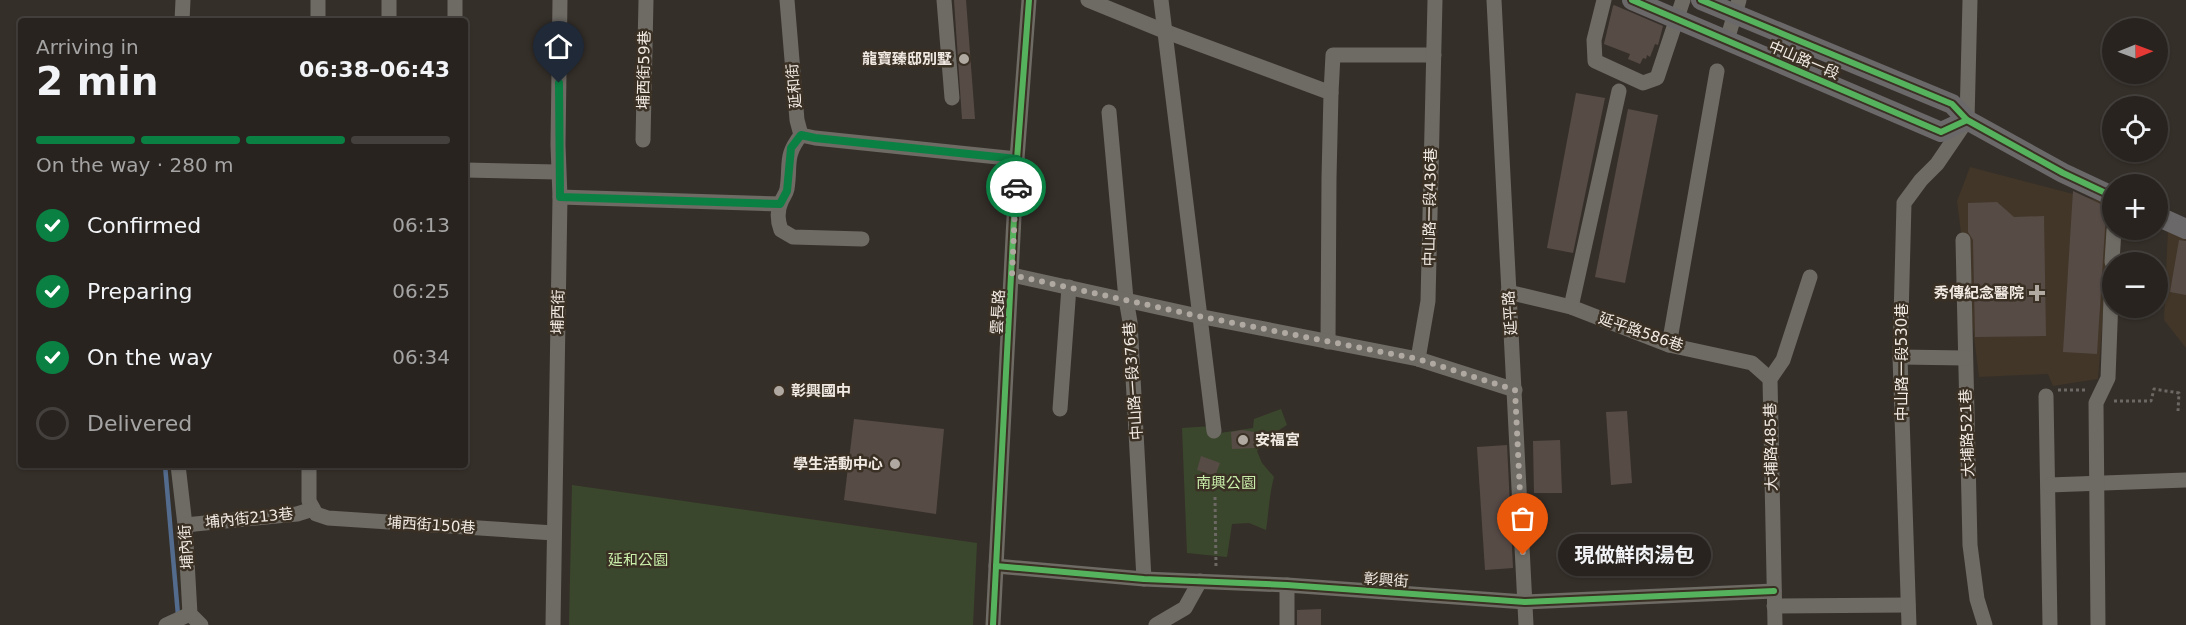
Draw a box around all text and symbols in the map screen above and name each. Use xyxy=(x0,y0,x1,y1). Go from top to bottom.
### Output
north arrow xyxy=(2102,18,2168,84)
map controls xyxy=(2102,18,2168,318)
pin xyxy=(533,21,584,83)
icon: home xyxy=(542,30,575,63)
street label: 埔西街59巷 xyxy=(634,30,654,110)
text: Arriving in xyxy=(36,35,139,59)
street label: 中山路一段 xyxy=(1766,37,1842,83)
place label: 龍寶臻邸別墅 xyxy=(862,50,952,68)
marker: 龍寶臻邸別墅 xyxy=(957,52,971,66)
text: 06:38–06:43 xyxy=(299,57,450,82)
text: 2 min xyxy=(36,59,158,104)
street label: 延和街 xyxy=(783,63,805,109)
button: locate xyxy=(2102,96,2168,162)
street label: 中山路一段436巷 xyxy=(1420,148,1440,266)
text: On the way · 280 m xyxy=(36,153,234,177)
courier xyxy=(986,157,1046,217)
icon: car xyxy=(1000,171,1033,204)
button: + xyxy=(2102,174,2168,240)
icon: check xyxy=(36,209,69,242)
text: Confirmed xyxy=(87,213,201,238)
text: 06:13 xyxy=(392,213,450,237)
button: − xyxy=(2102,252,2168,318)
icon: check xyxy=(36,275,69,308)
text: Preparing xyxy=(87,279,193,304)
text: 06:25 xyxy=(392,279,450,303)
place label: 秀傳紀念醫院 xyxy=(1934,284,2024,302)
marker: 秀傳紀念醫院 xyxy=(2028,284,2046,302)
street label: 埔西街 xyxy=(549,289,567,335)
street label: 雲長路 xyxy=(988,289,1008,335)
street label: 延平路 xyxy=(1499,290,1521,336)
street label: 中山路一段530巷 xyxy=(1893,303,1911,421)
street label: 延平路586巷 xyxy=(1596,309,1686,355)
street label: 中山路一段376巷 xyxy=(1120,321,1146,441)
icon: check xyxy=(36,341,69,374)
text: On the way xyxy=(87,345,213,370)
text: 06:34 xyxy=(392,345,450,369)
place label: 彰興國中 xyxy=(791,382,851,400)
marker: 彰興國中 xyxy=(772,384,786,398)
street label: 大埔路521巷 xyxy=(1956,388,1978,478)
street label: 大埔路485巷 xyxy=(1761,403,1781,491)
text: Delivered xyxy=(87,411,192,436)
place label: 安福宮 xyxy=(1255,431,1300,449)
marker: 安福宮 xyxy=(1236,433,1250,447)
place label: 學生活動中心 xyxy=(793,455,883,473)
marker: 學生活動中心 xyxy=(888,457,902,471)
park label: 南興公園 xyxy=(1196,474,1256,492)
pin xyxy=(1497,493,1548,555)
icon: bag xyxy=(1506,502,1539,535)
street label: 埔內街213巷 xyxy=(204,504,294,532)
street label: 埔西街150巷 xyxy=(386,513,476,537)
street label: 埔內街 xyxy=(175,524,197,570)
callout: 現做鮮肉湯包 xyxy=(1559,534,1712,576)
text: 現做鮮肉湯包 xyxy=(1575,543,1695,567)
park label: 延和公園 xyxy=(608,551,668,569)
street label: 彰興街 xyxy=(1363,569,1409,591)

